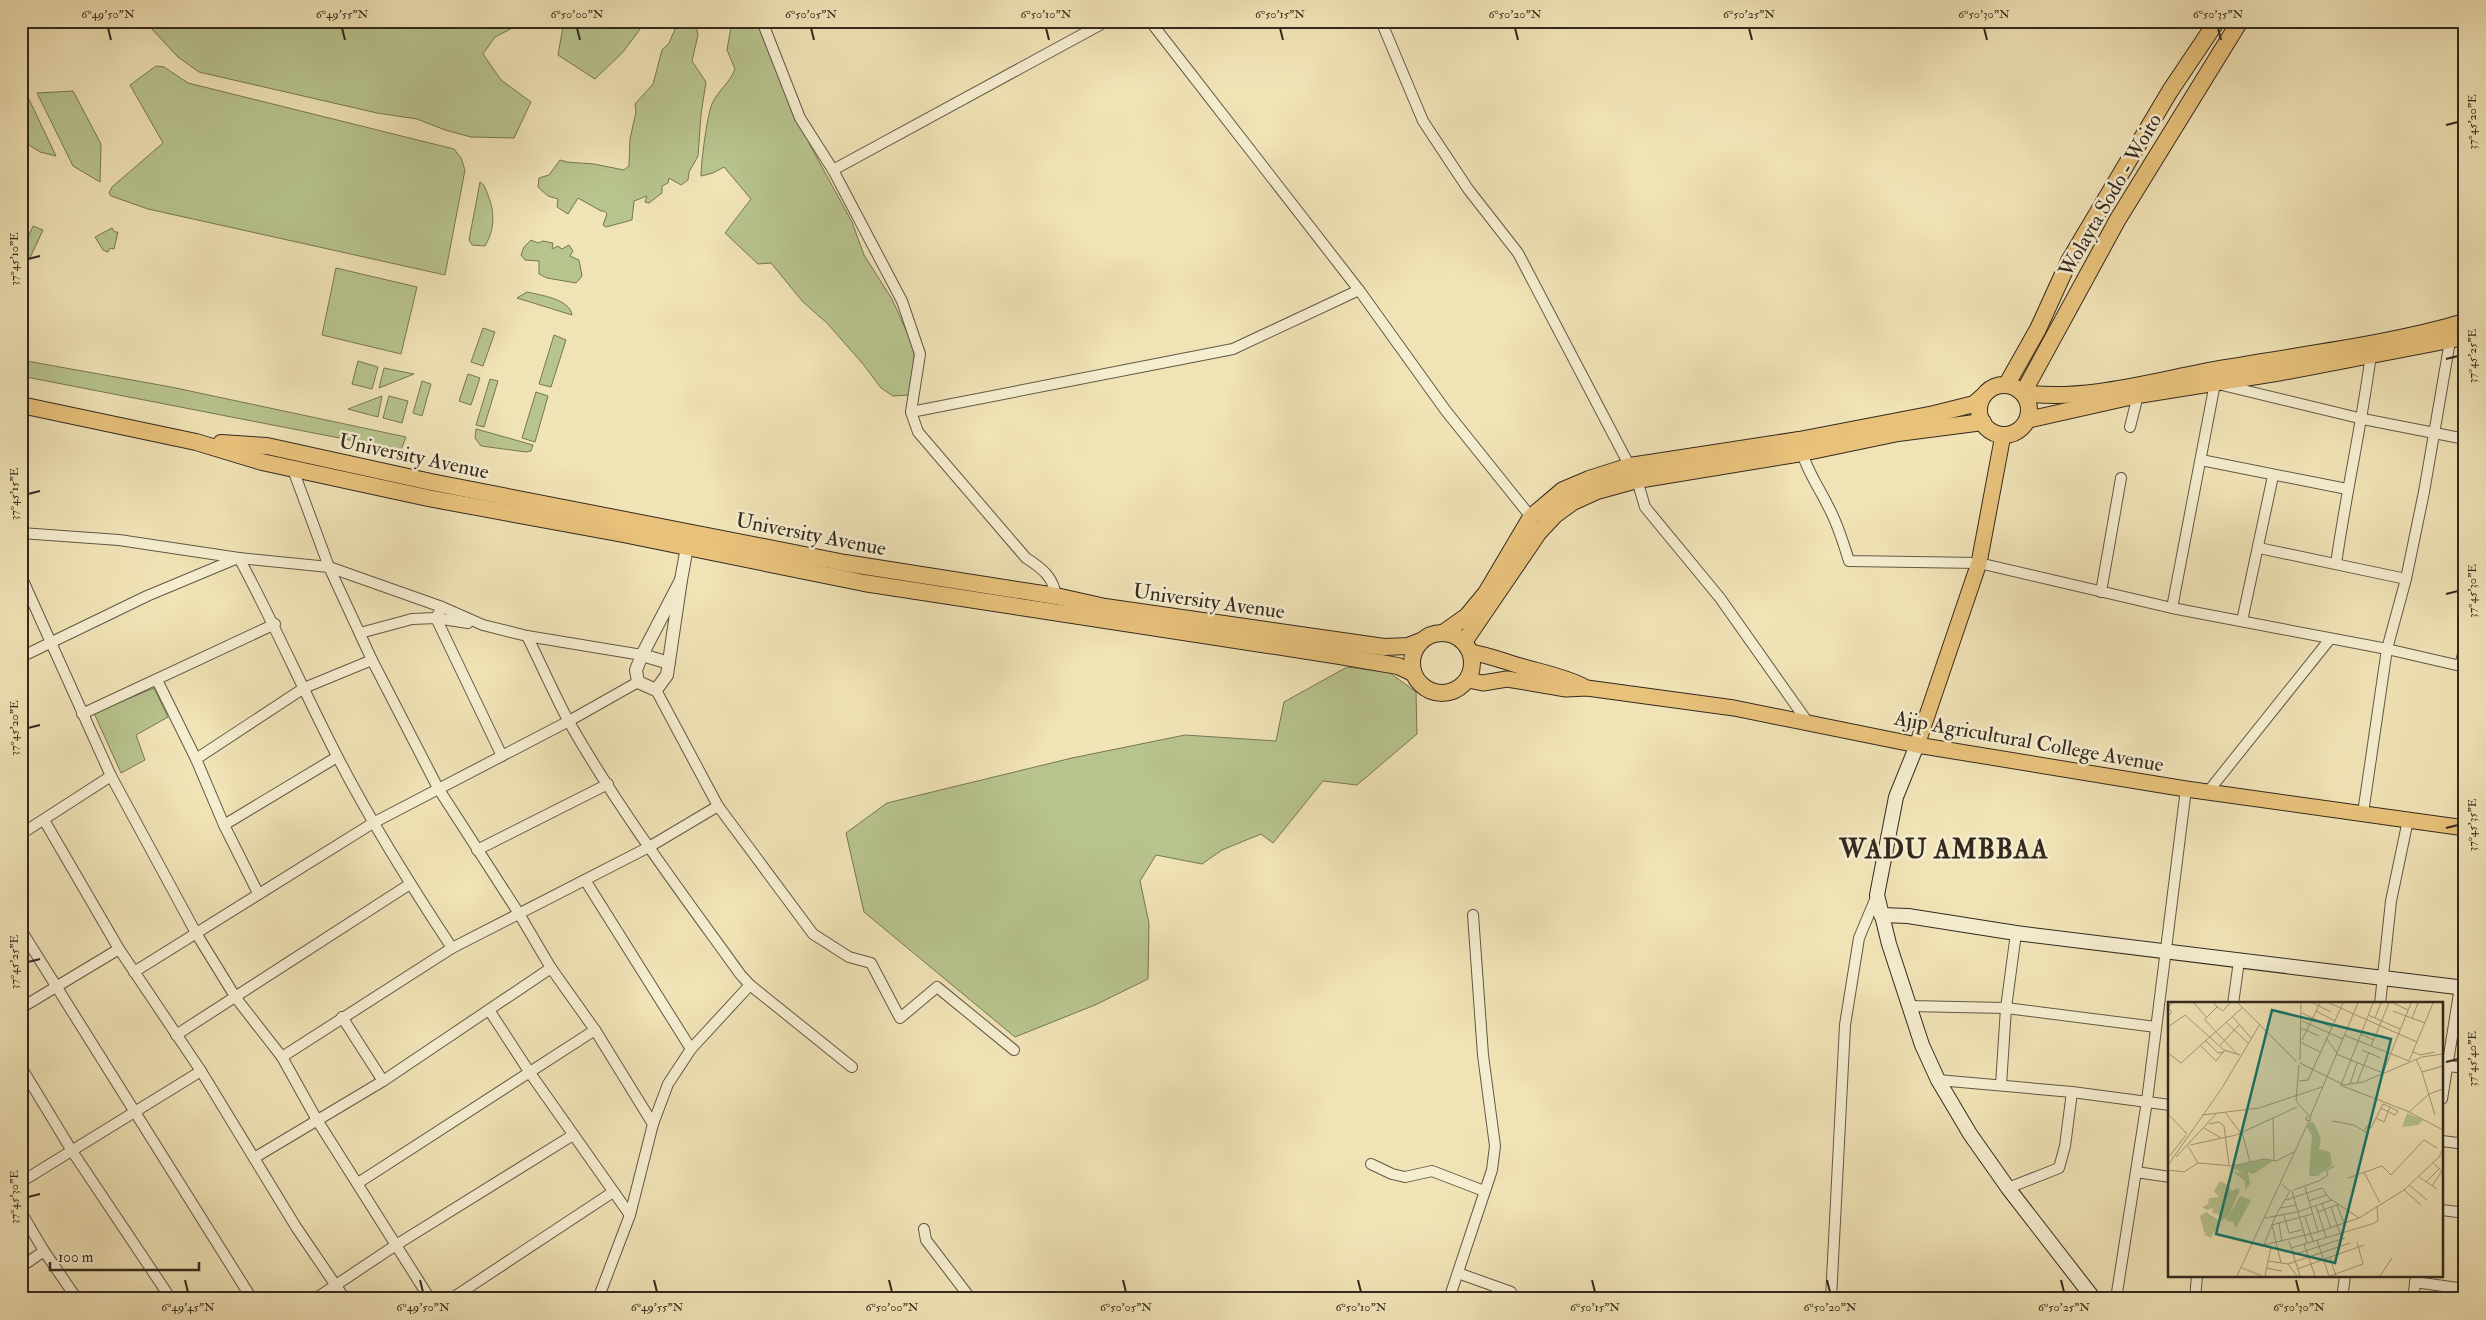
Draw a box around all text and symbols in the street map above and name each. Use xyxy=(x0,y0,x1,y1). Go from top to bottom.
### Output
text: 6°49'50"N xyxy=(81,7,135,22)
text: 6°49'55"N xyxy=(316,7,369,22)
text: 6°50'00"N xyxy=(551,7,604,22)
text: 6°50'05"N xyxy=(785,7,837,22)
text: 6°50'10"N xyxy=(1020,7,1072,22)
text: 6°50'15"N xyxy=(1255,7,1305,22)
text: 6°50'20"N xyxy=(1489,7,1542,22)
text: 6°50'25"N xyxy=(1723,7,1775,22)
text: 6°50'30"N xyxy=(1958,7,2010,22)
text: 6°50'35"N xyxy=(2193,7,2244,22)
text: 37°45'20"E xyxy=(2465,94,2480,150)
street label: Wolayta Sodo - Woito xyxy=(2052,109,2168,283)
text: 37°45'10"E xyxy=(7,232,22,286)
text: 37°45'25"E xyxy=(2465,328,2480,383)
street label: University Avenue xyxy=(336,427,492,486)
text: 37°45'15"E xyxy=(7,467,22,520)
street label: University Avenue xyxy=(733,507,889,562)
text: 37°45'30"E xyxy=(2465,564,2480,618)
street label: University Avenue xyxy=(1131,577,1287,626)
text: 37°45'20"E xyxy=(7,700,22,756)
street label: Ajip Agricultural College Avenue xyxy=(1891,704,2166,779)
text: 37°45'35"E xyxy=(2465,798,2480,851)
district label: WADU AMBBAA xyxy=(1838,834,2049,866)
text: 37°45'25"E xyxy=(7,934,22,989)
inset map xyxy=(2168,1002,2444,1278)
text: 37°45'40"E xyxy=(2465,1031,2480,1087)
text: 37°45'30"E xyxy=(7,1170,22,1224)
scale bar xyxy=(50,1240,199,1272)
text: 100 m xyxy=(58,1248,94,1267)
text: 6°49'45"N xyxy=(161,1300,215,1315)
text: 6°49'50"N xyxy=(396,1300,450,1315)
text: 6°49'55"N xyxy=(631,1300,684,1315)
text: 6°50'00"N xyxy=(866,1300,919,1315)
text: 6°50'05"N xyxy=(1100,1300,1152,1315)
text: 6°50'10"N xyxy=(1335,1300,1387,1315)
text: 6°50'15"N xyxy=(1570,1300,1620,1315)
text: 6°50'20"N xyxy=(1804,1300,1857,1315)
text: 6°50'25"N xyxy=(2038,1300,2090,1315)
text: 6°50'30"N xyxy=(2273,1300,2325,1315)

